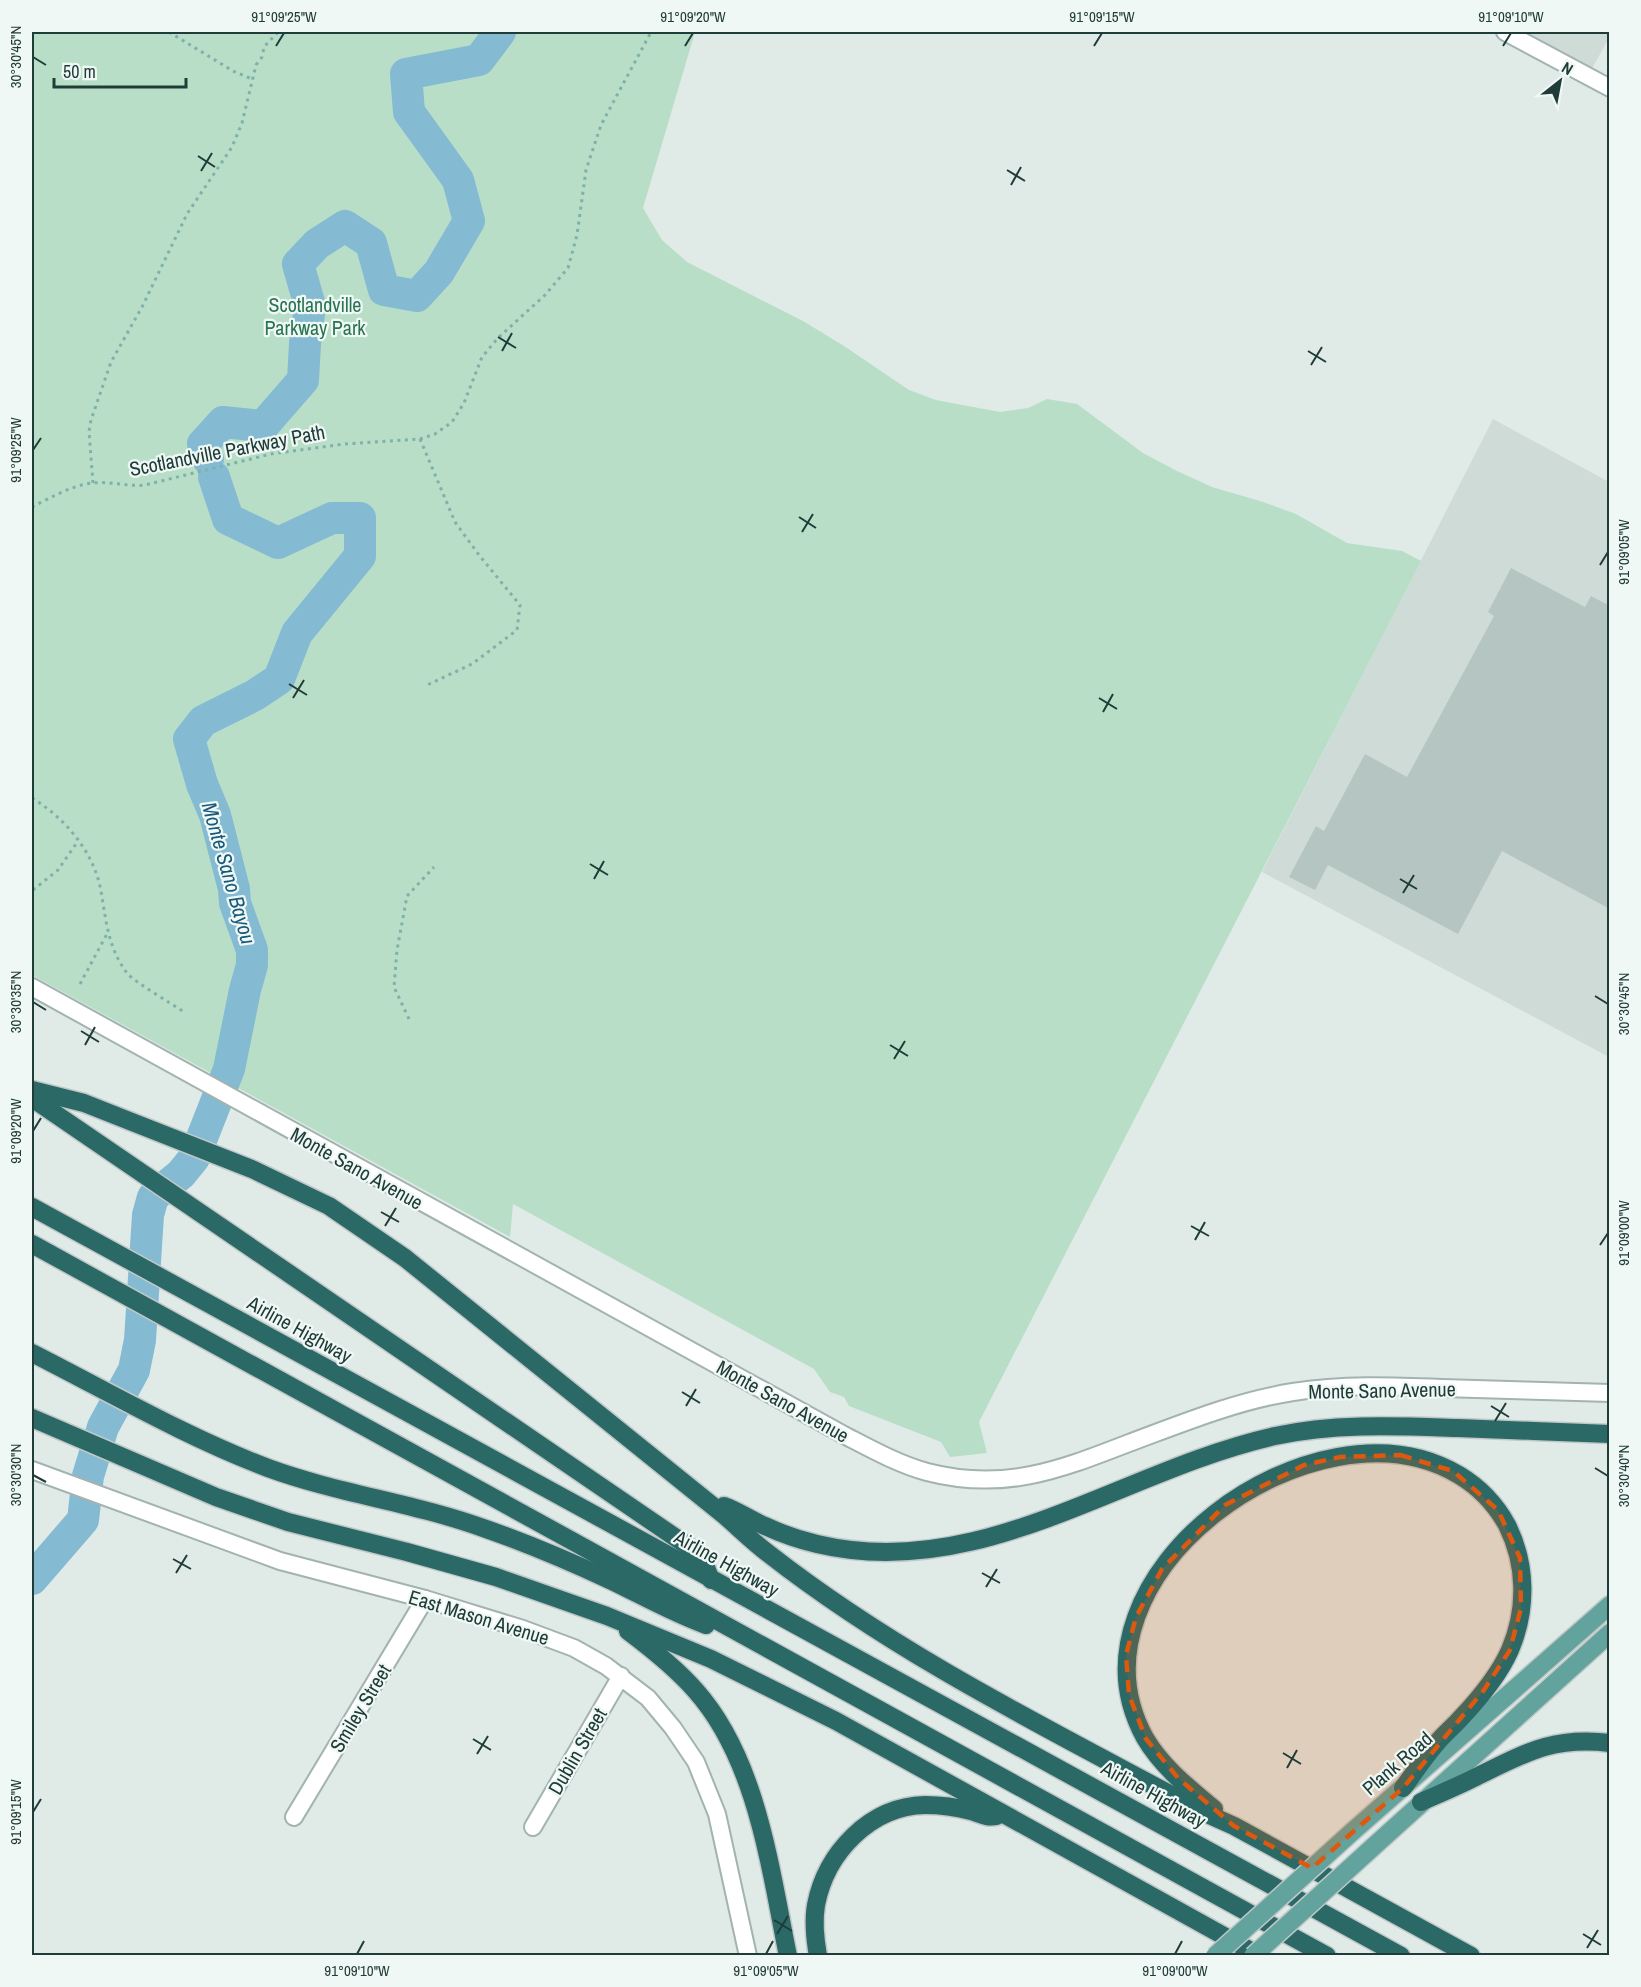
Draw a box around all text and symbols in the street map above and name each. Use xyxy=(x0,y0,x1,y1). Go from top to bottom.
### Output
text: 91°09'25"W xyxy=(251,6,317,27)
text: 91°09'20"W xyxy=(660,6,726,27)
text: 91°09'15"W xyxy=(1069,6,1135,27)
text: 91°09'10"W xyxy=(1478,6,1544,27)
text: 30°30'45"N xyxy=(5,26,26,88)
scale bar xyxy=(54,51,186,89)
north arrow xyxy=(1530,51,1590,111)
text: N xyxy=(1558,56,1577,80)
text: 50 m xyxy=(63,59,96,84)
park label: Scotlandville Parkway Park xyxy=(264,291,366,341)
text: 91°09'25"W xyxy=(5,417,26,483)
street label: Scotlandville Parkway Path xyxy=(127,418,327,482)
text: 91°09'05"W xyxy=(1613,519,1634,585)
water label: Monte Sano Bayou xyxy=(195,799,263,948)
text: 30°30'35"N xyxy=(5,971,26,1033)
text: 30°30'45"N xyxy=(1613,973,1634,1035)
text: 91°09'20"W xyxy=(5,1098,26,1164)
street label: Monte Sano Avenue xyxy=(286,1120,428,1216)
text: 91°09'00"W xyxy=(1613,1200,1634,1266)
street label: Airline Highway xyxy=(242,1289,358,1369)
street label: Monte Sano Avenue xyxy=(712,1353,854,1449)
street label: Monte Sano Avenue xyxy=(1308,1375,1456,1405)
text: 30°30'30"N xyxy=(5,1444,26,1506)
text: 30°30'40"N xyxy=(1613,1445,1634,1507)
street label: Airline Highway xyxy=(669,1523,785,1603)
street label: East Mason Avenue xyxy=(405,1583,553,1651)
street label: Smiley Street xyxy=(323,1658,397,1757)
street label: Dublin Street xyxy=(541,1702,613,1799)
street label: Plank Road xyxy=(1356,1725,1438,1801)
street label: Airline Highway xyxy=(1096,1754,1212,1834)
text: 91°09'15"W xyxy=(5,1779,26,1845)
text: 91°09'10"W xyxy=(324,1960,390,1981)
text: 91°09'05"W xyxy=(733,1960,799,1981)
text: 91°09'00"W xyxy=(1142,1960,1208,1981)

